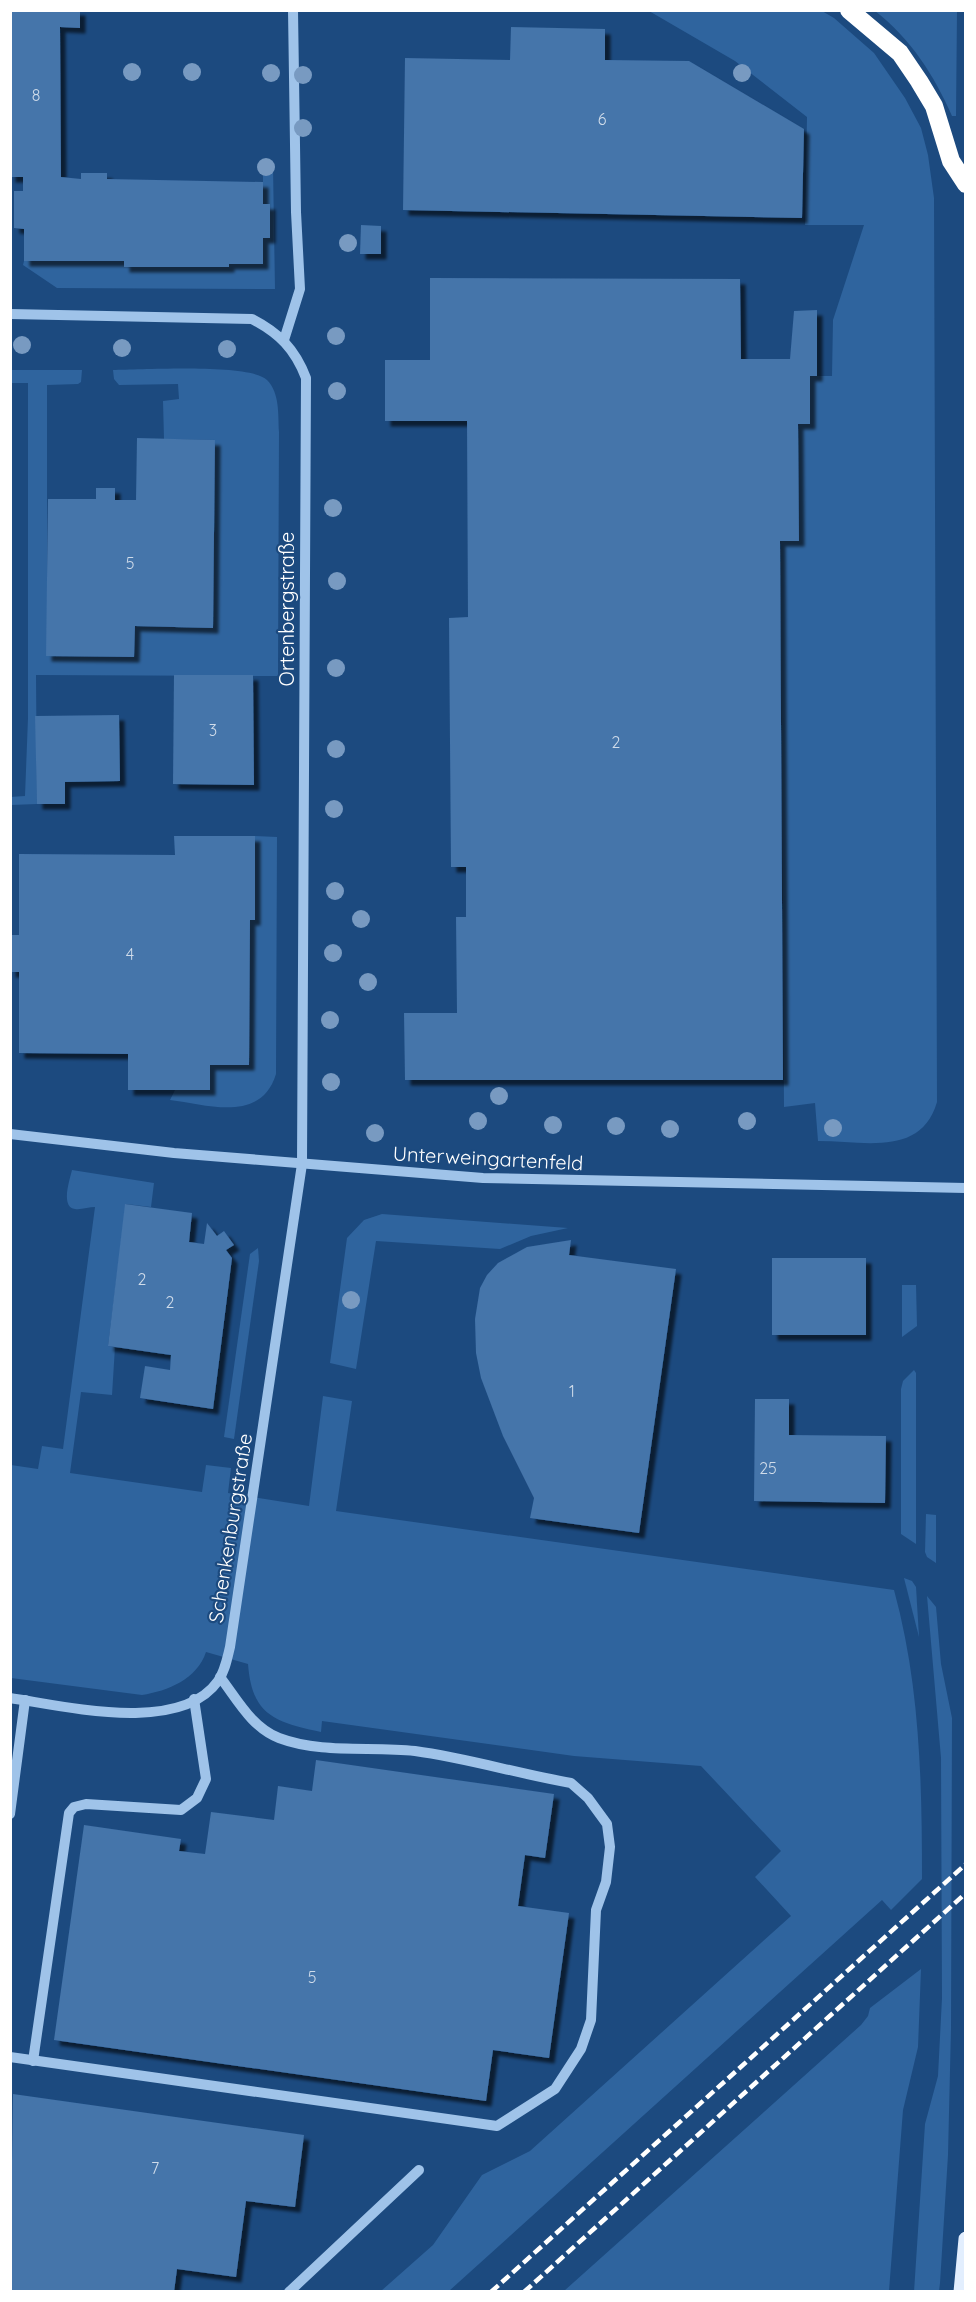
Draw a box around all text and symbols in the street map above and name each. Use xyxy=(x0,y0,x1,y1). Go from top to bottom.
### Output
house number: 8 xyxy=(32,85,40,105)
house number: 6 xyxy=(598,109,607,129)
street label: Ortenbergstraße xyxy=(274,532,299,686)
house number: 5 xyxy=(126,553,134,573)
house number: 3 xyxy=(209,720,217,740)
house number: 2 xyxy=(612,732,621,752)
house number: 4 xyxy=(126,944,134,964)
street label: Unterweingartenfeld xyxy=(392,1141,584,1175)
house number: 2 xyxy=(138,1269,147,1289)
house number: 2 xyxy=(166,1292,175,1312)
house number: 1 xyxy=(569,1381,575,1401)
street label: Schenkenburgstraße xyxy=(203,1432,257,1624)
house number: 25 xyxy=(759,1458,777,1478)
house number: 5 xyxy=(308,1967,316,1987)
house number: 7 xyxy=(151,2158,159,2178)

